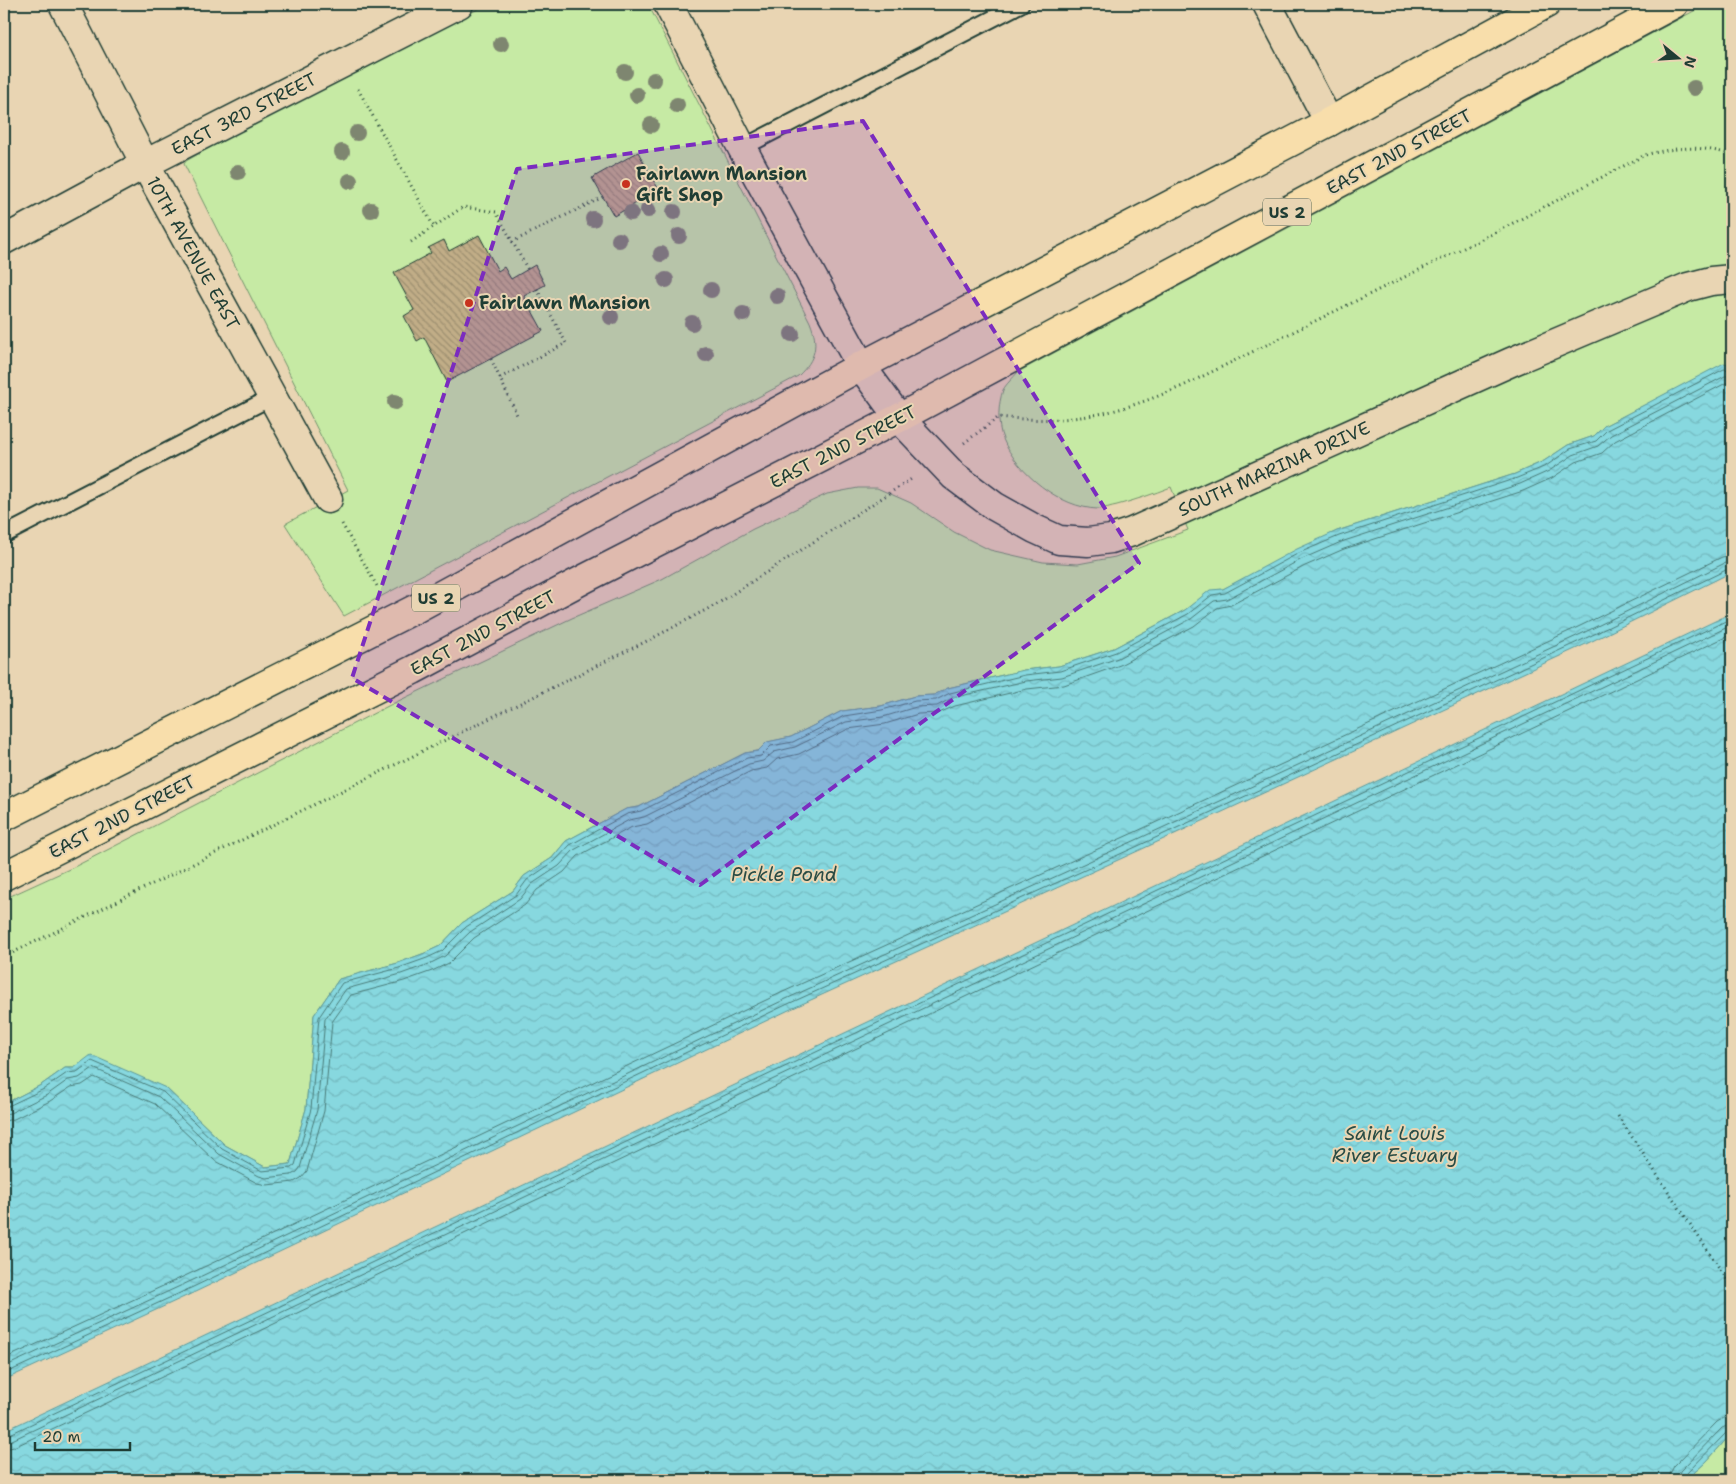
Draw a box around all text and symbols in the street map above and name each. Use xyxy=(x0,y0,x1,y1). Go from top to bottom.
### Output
north arrow xyxy=(1654,32,1704,82)
text: N xyxy=(1680,54,1701,70)
street label: EAST 3RD STREET xyxy=(167,67,321,161)
street label: EAST 2ND STREET xyxy=(1322,104,1476,200)
place label: Fairlawn Mansion Gift Shop xyxy=(636,162,807,207)
street label: 10TH AVENUE EAST xyxy=(141,172,245,334)
marker: Fairlawn Mansion Gift Shop xyxy=(620,178,632,190)
road number: US 2 xyxy=(1263,198,1311,226)
place label: Fairlawn Mansion xyxy=(479,291,650,315)
marker: Fairlawn Mansion xyxy=(463,297,475,309)
street label: EAST 2ND STREET xyxy=(766,400,920,494)
street label: SOUTH MARINA DRIVE xyxy=(1174,416,1374,522)
road number: US 2 xyxy=(412,584,460,612)
street label: EAST 2ND STREET xyxy=(406,585,560,681)
street label: EAST 2ND STREET xyxy=(45,770,199,864)
water label: Pickle Pond xyxy=(731,862,837,887)
water label: Saint Louis River Estuary xyxy=(1332,1121,1458,1168)
scale bar xyxy=(35,1419,130,1451)
text: 20 m xyxy=(42,1427,81,1447)

